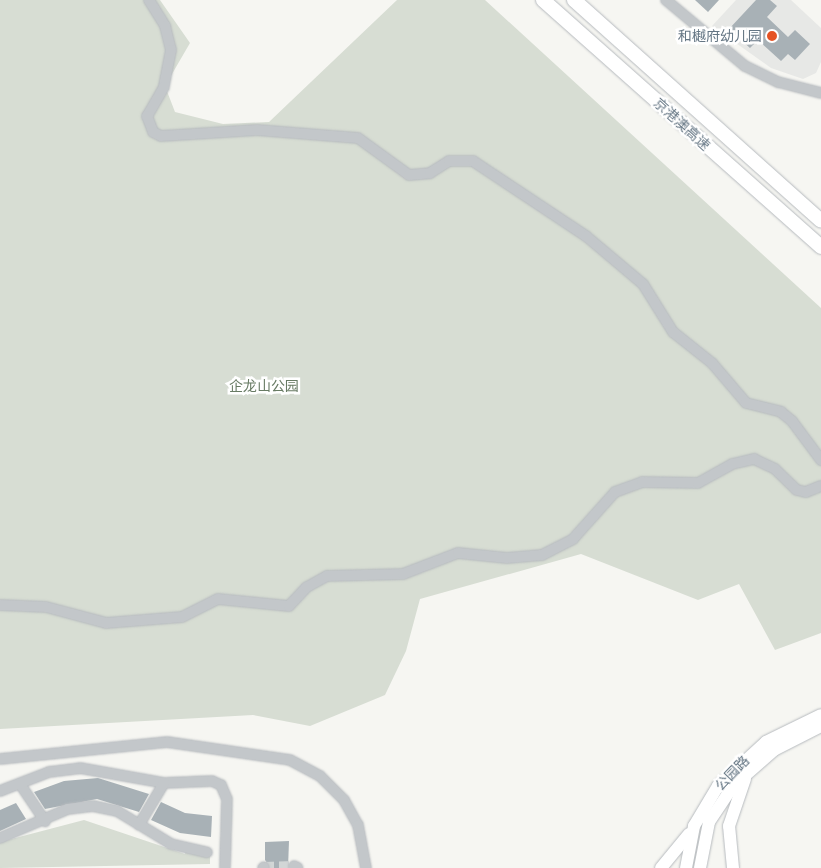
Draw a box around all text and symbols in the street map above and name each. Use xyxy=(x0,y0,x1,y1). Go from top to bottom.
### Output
place label: 和樾府幼儿园 xyxy=(678,28,762,44)
marker: 和樾府幼儿园 xyxy=(766,30,778,42)
street label: 京港澳高速 xyxy=(650,94,714,154)
park label: 企龙山公园 xyxy=(229,378,299,394)
street label: 公园路 xyxy=(711,752,753,794)

